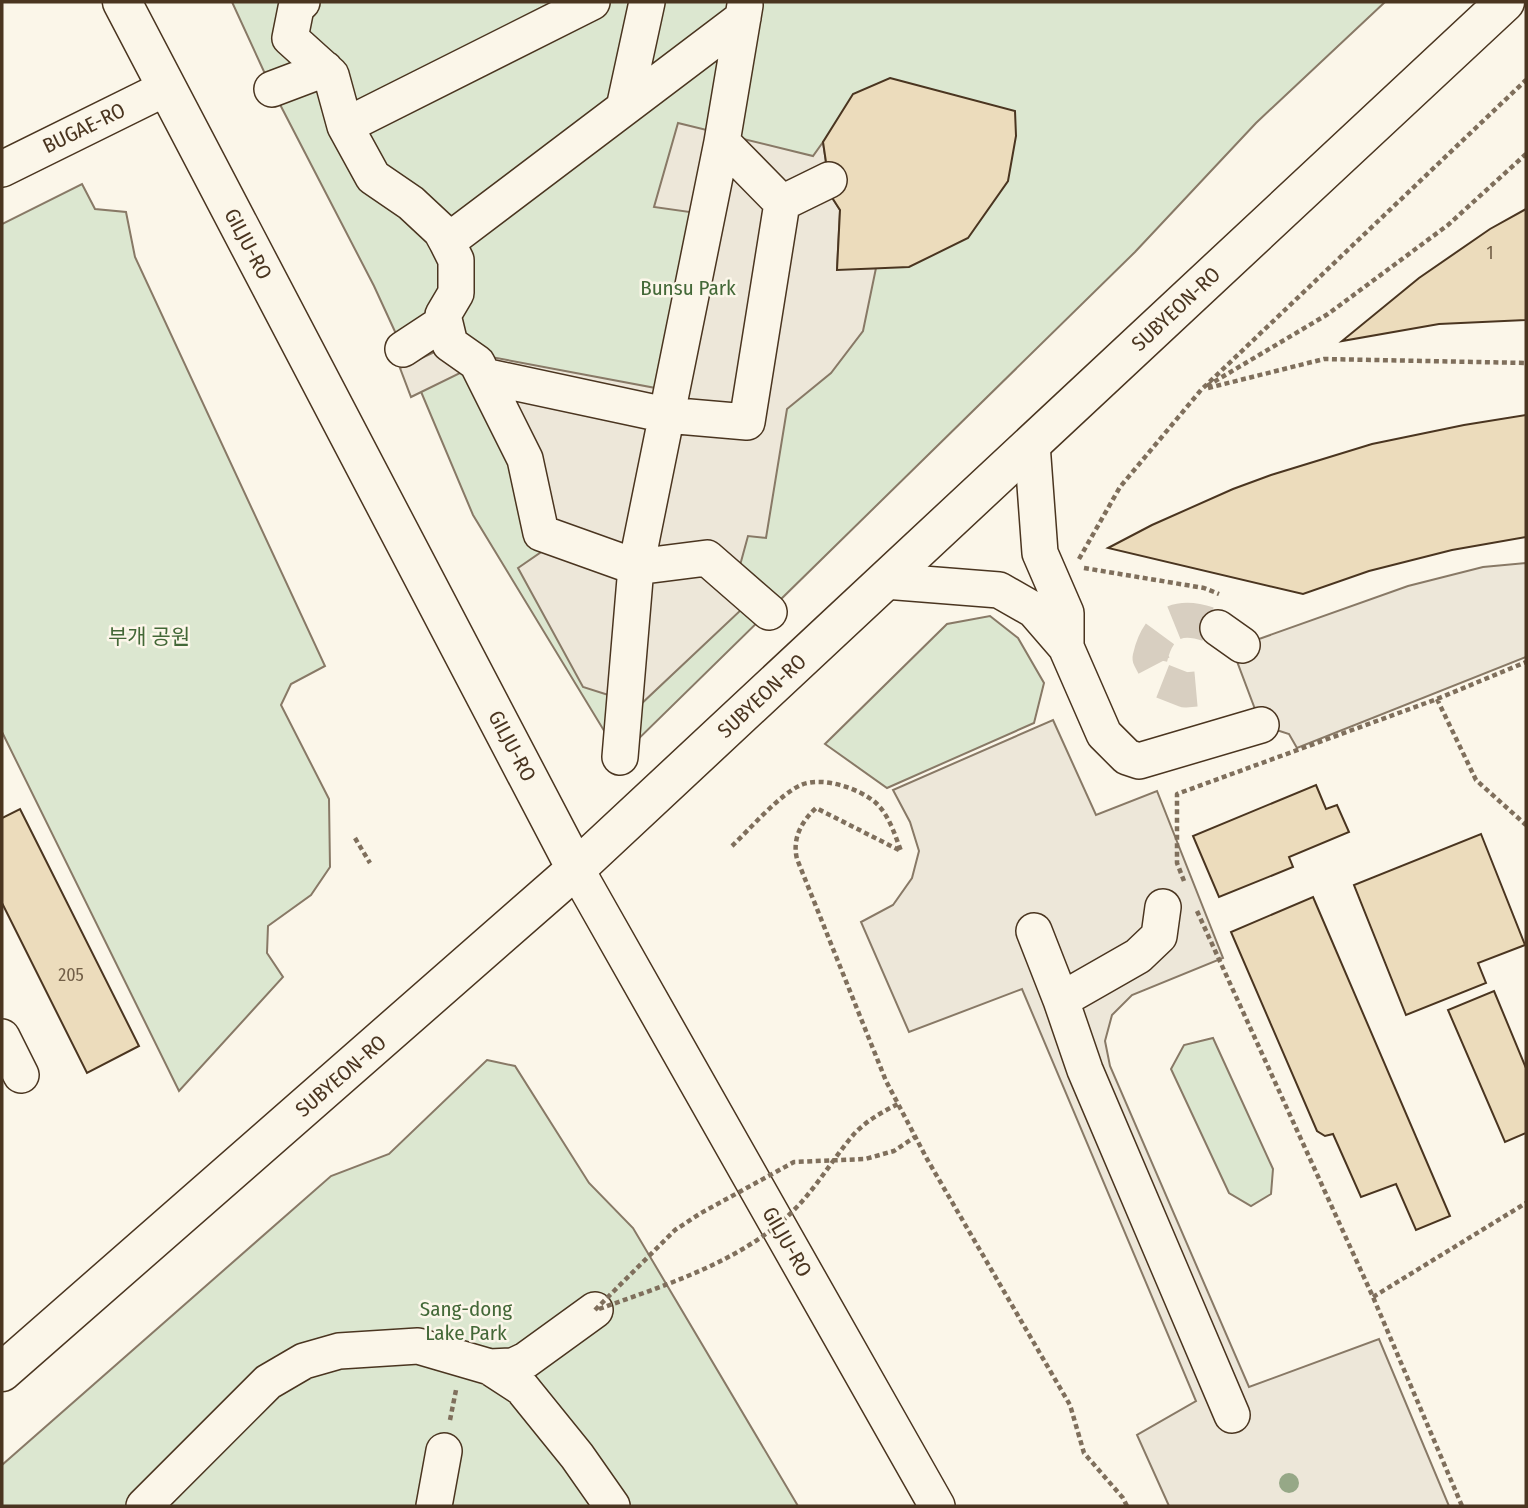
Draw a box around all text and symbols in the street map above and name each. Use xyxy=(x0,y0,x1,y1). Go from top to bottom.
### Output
street label: BUGAE-RO xyxy=(39,97,129,159)
street label: GILJU-RO xyxy=(219,204,277,284)
house number: 1 xyxy=(1486,242,1494,264)
street label: SUBYEON-RO xyxy=(1126,261,1226,357)
park label: Bunsu Park xyxy=(640,275,736,301)
park label: 부개 공원 xyxy=(108,624,190,650)
street label: SUBYEON-RO xyxy=(712,648,812,744)
street label: GILJU-RO xyxy=(483,706,541,786)
house number: 205 xyxy=(58,964,84,986)
street label: SUBYEON-RO xyxy=(290,1029,392,1123)
street label: GILJU-RO xyxy=(757,1202,817,1282)
park label: Sang-dong Lake Park xyxy=(420,1296,512,1346)

